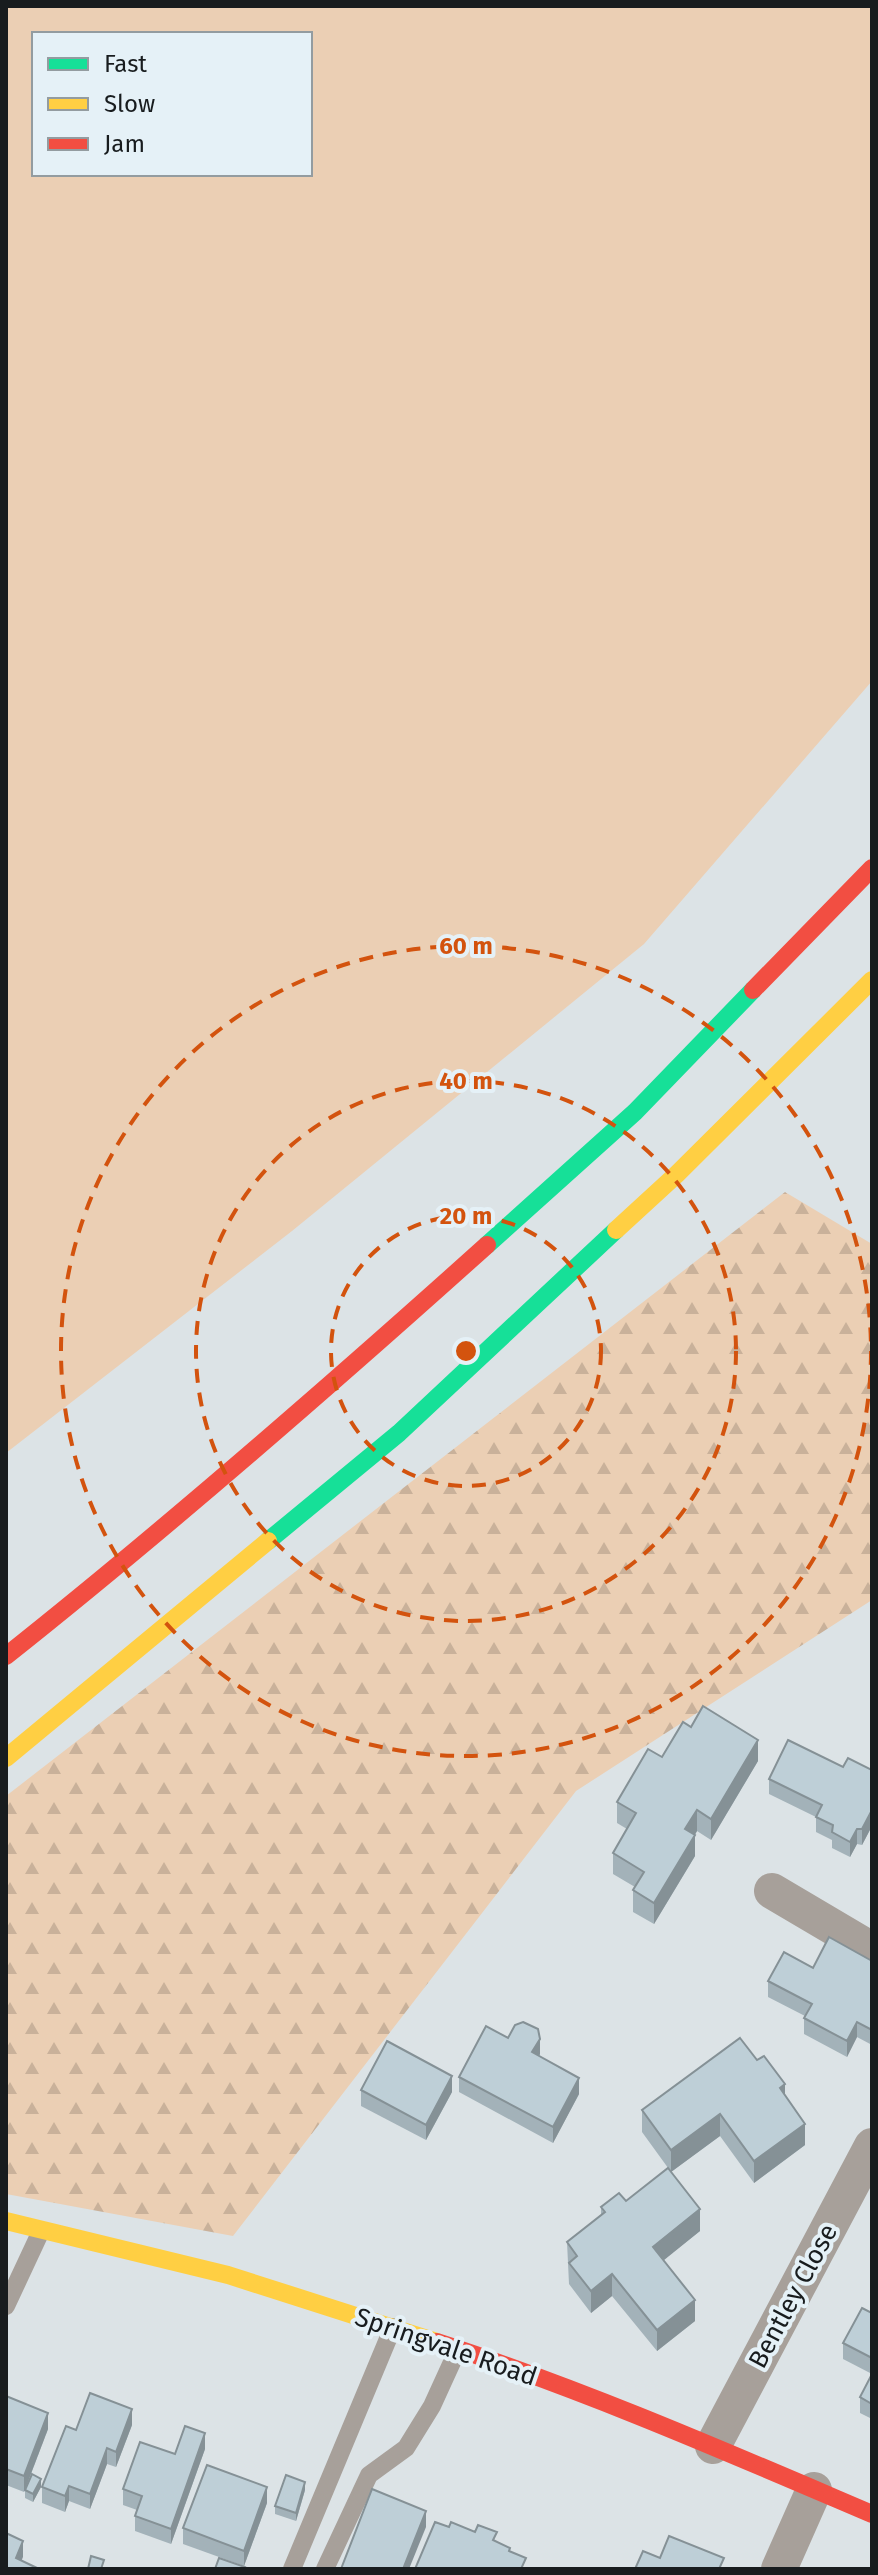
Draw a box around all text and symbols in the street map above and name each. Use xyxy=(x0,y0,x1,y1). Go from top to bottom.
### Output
legend xyxy=(32,32,312,176)
text: Fast xyxy=(104,50,147,78)
text: Slow xyxy=(104,90,155,118)
text: Jam xyxy=(104,130,145,158)
text: 60 m xyxy=(439,932,493,960)
text: 40 m xyxy=(439,1067,493,1095)
text: 20 m xyxy=(440,1202,492,1230)
centre of rings xyxy=(452,1337,480,1365)
street label: Bentley Close xyxy=(742,2219,844,2373)
street label: Springvale Road xyxy=(351,2301,541,2393)

